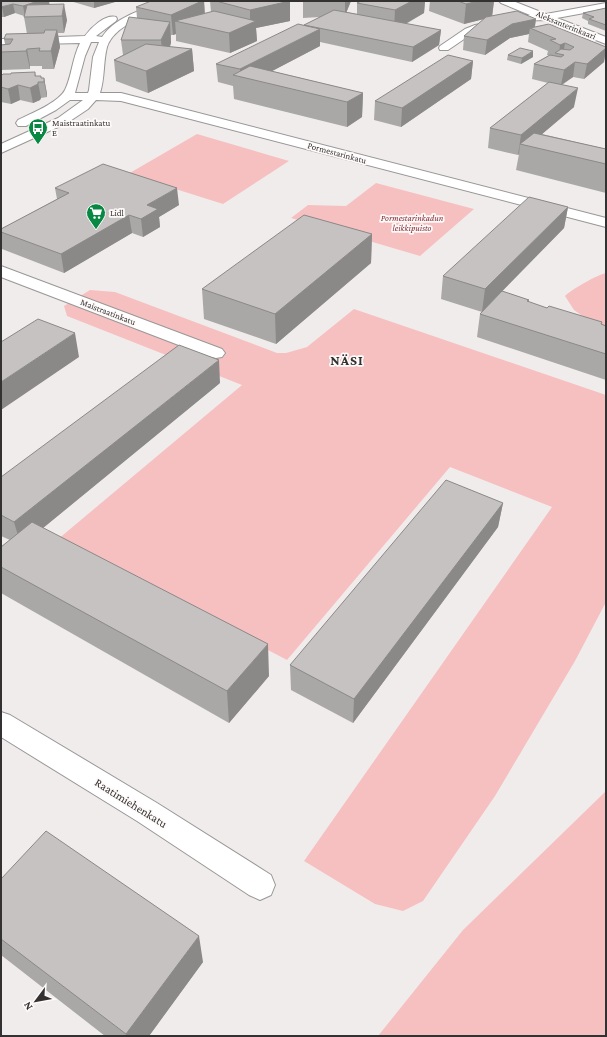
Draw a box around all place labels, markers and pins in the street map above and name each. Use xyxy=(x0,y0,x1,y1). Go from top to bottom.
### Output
bus stop icon: Maistraatinkatu E xyxy=(27,117,49,145)
place label: Maistraatinkatu E xyxy=(52,118,110,138)
supermarket icon: Lidl xyxy=(85,202,107,230)
place label: Lidl xyxy=(110,208,125,218)

